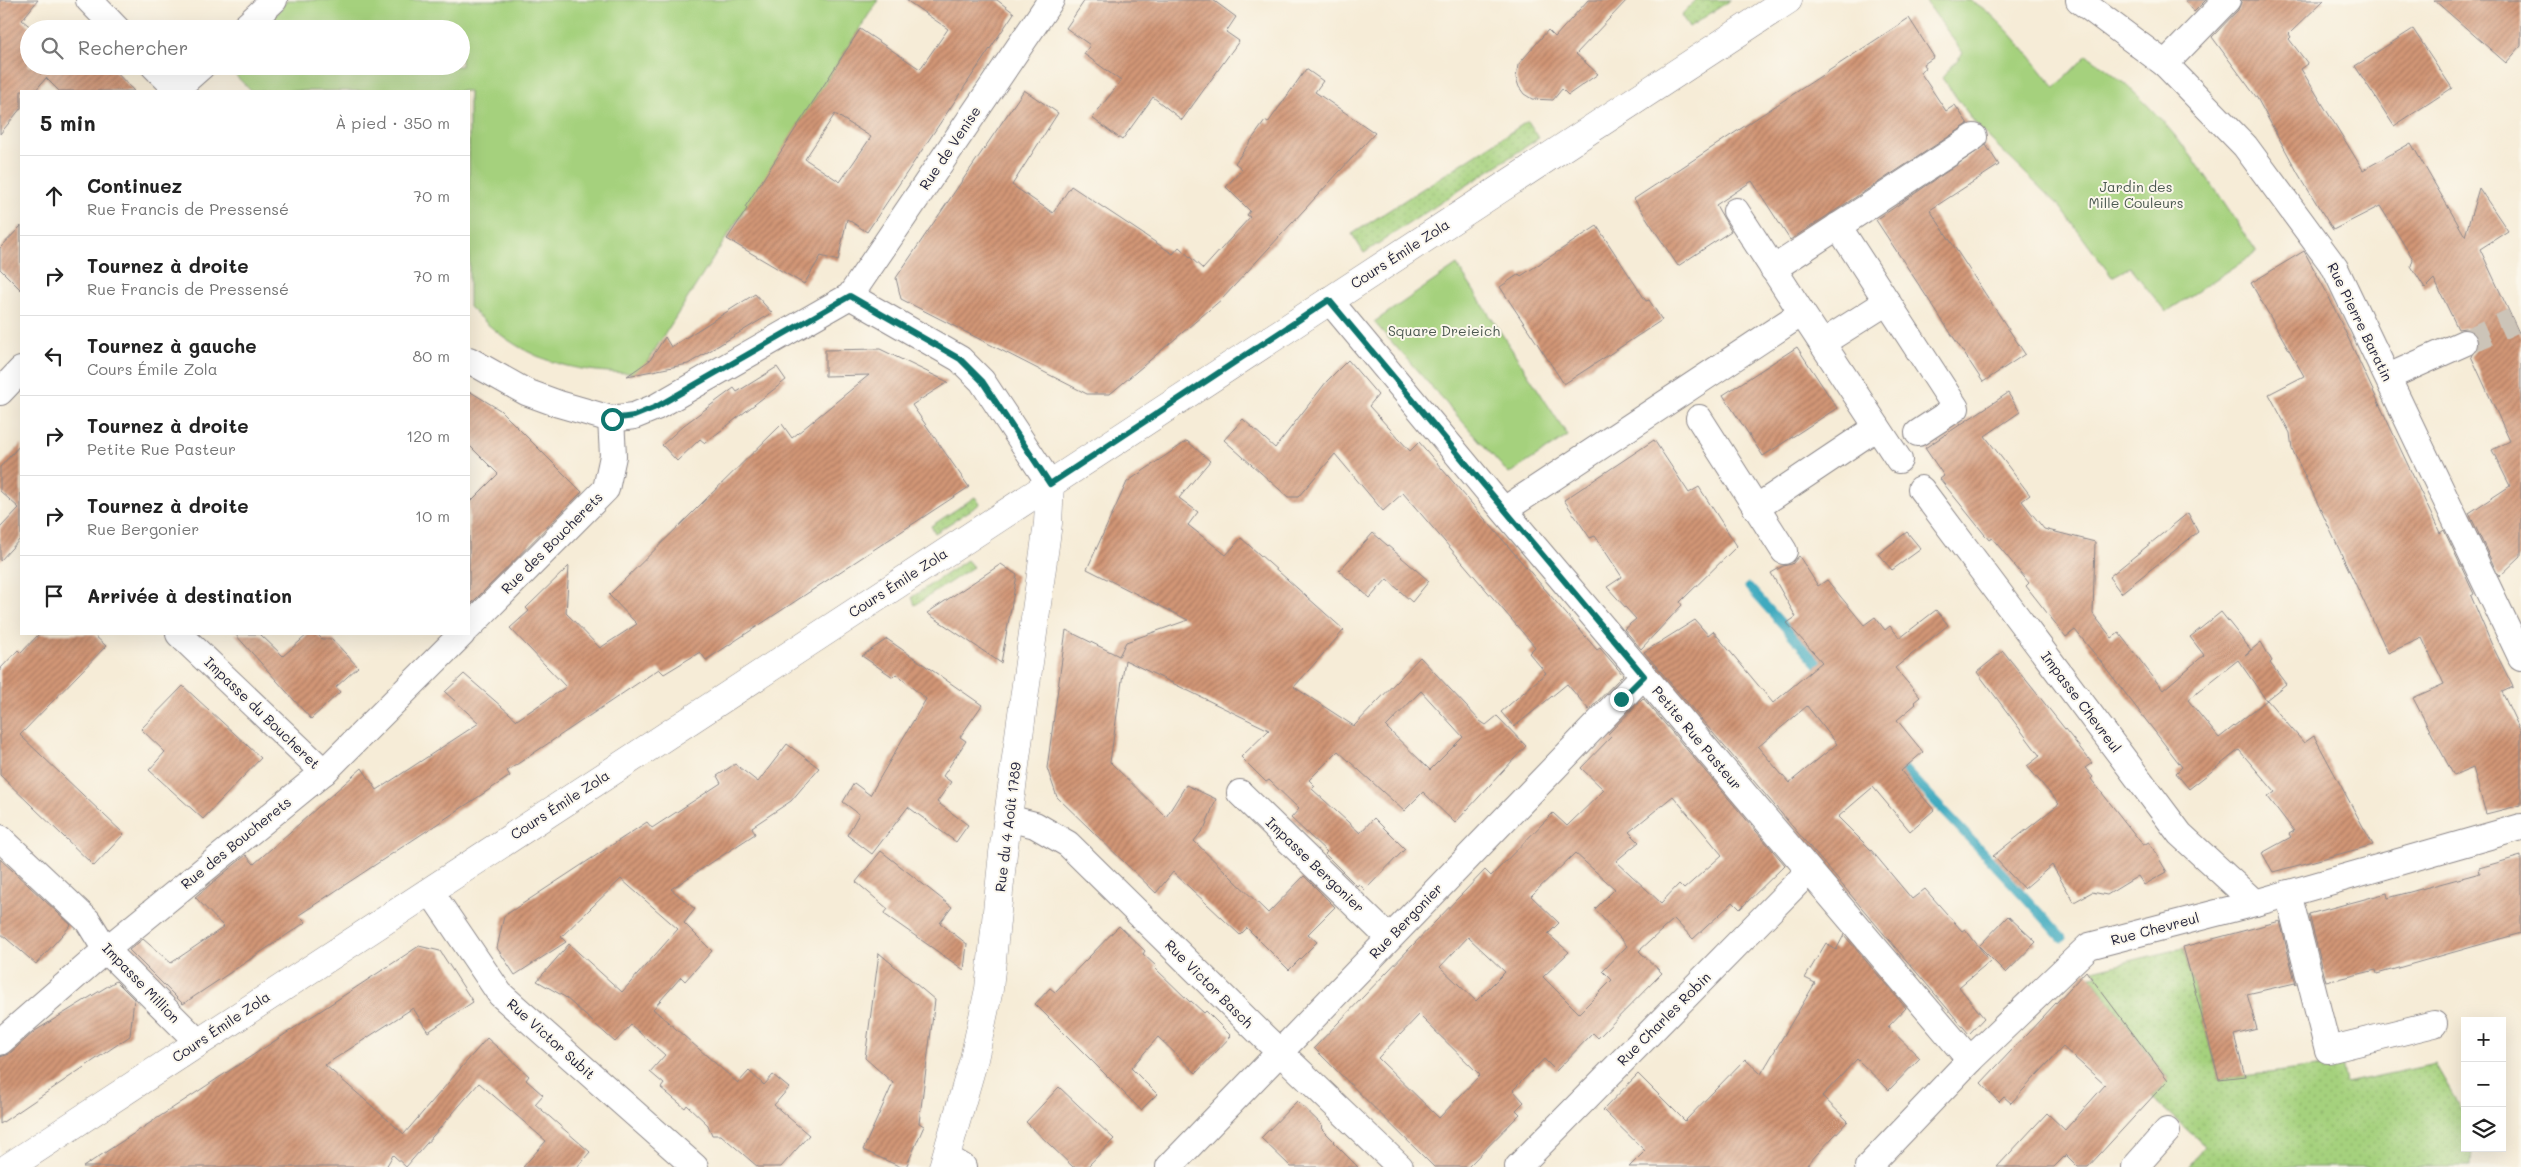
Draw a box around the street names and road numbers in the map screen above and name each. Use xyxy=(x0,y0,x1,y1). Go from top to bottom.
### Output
street label: Rue de Venise xyxy=(915,102,985,193)
street label: Cours Émile Zola xyxy=(1347,214,1453,293)
street label: Rue Pierre Baratin xyxy=(2323,259,2397,384)
street label: Rue des Boucherets xyxy=(497,488,607,598)
street label: Cours Émile Zola xyxy=(845,543,951,622)
street label: Impasse Chevreul xyxy=(2037,647,2126,756)
street label: Impasse du Boucheret xyxy=(200,652,324,773)
street label: Petite Rue Pasteur xyxy=(1648,682,1747,794)
street label: Rue du 4 Août 1789 xyxy=(990,761,1025,893)
street label: Cours Émile Zola xyxy=(507,765,613,844)
street label: Rue des Boucherets xyxy=(177,792,295,893)
street label: Impasse Bergonier xyxy=(1262,813,1369,917)
street label: Rue Bergonier xyxy=(1365,879,1447,963)
street label: Rue Chevreul xyxy=(2109,908,2201,949)
street label: Rue Victor Basch xyxy=(1161,935,1258,1032)
street label: Impasse Million xyxy=(98,939,184,1027)
street label: Rue Charles Robin xyxy=(1613,968,1715,1070)
street label: Cours Émile Zola xyxy=(168,987,273,1066)
street label: Rue Victor Subit xyxy=(503,994,599,1083)

